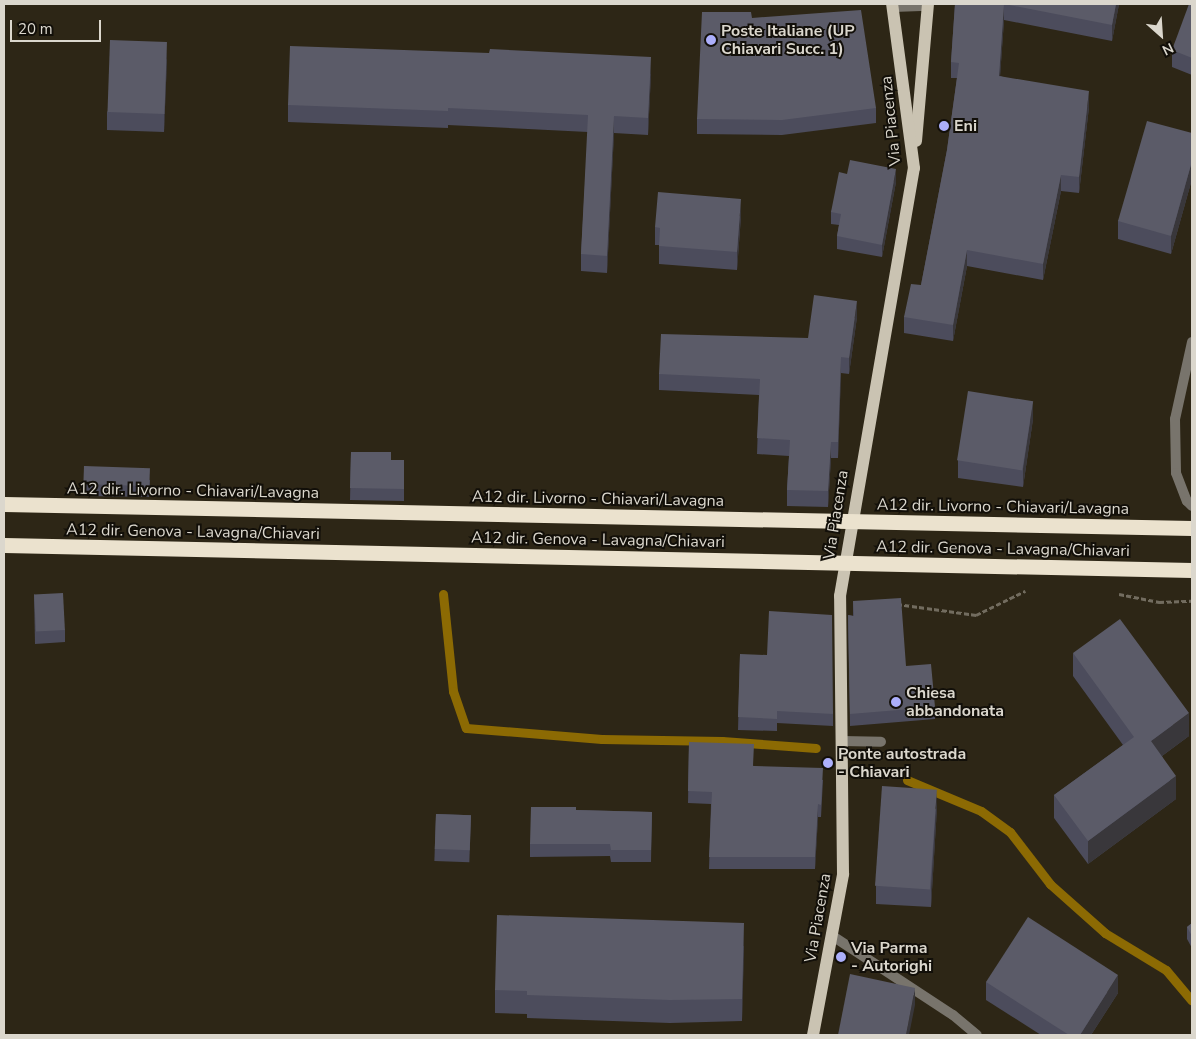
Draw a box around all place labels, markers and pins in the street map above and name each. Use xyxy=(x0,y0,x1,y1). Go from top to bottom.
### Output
place label: Poste Italiane (UP Chiavari Succ. 1) xyxy=(721,21,855,59)
marker: Poste Italiane (UP Chiavari Succ. 1) xyxy=(705,34,717,46)
place label: Eni xyxy=(954,116,977,136)
marker: Eni xyxy=(938,120,950,132)
place label: Chiesa abbandonata xyxy=(906,683,1004,721)
marker: Chiesa abbandonata xyxy=(890,696,902,708)
place label: Ponte autostrada - Chiavari xyxy=(838,744,966,782)
marker: Ponte autostrada - Chiavari xyxy=(822,757,834,769)
place label: Via Parma - Autorighi xyxy=(851,938,932,976)
marker: Via Parma - Autorighi xyxy=(835,951,847,963)

